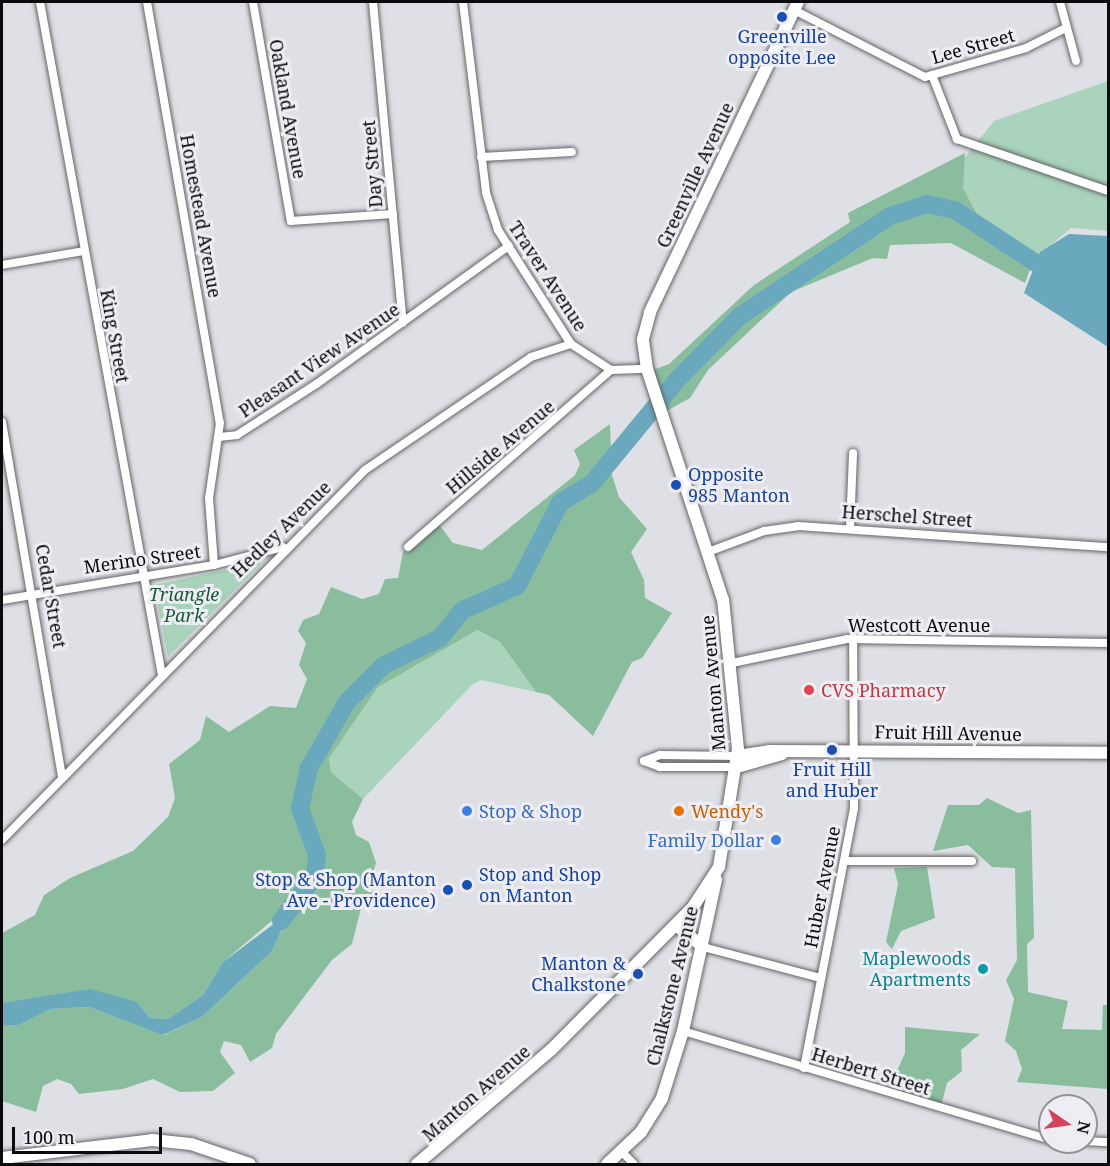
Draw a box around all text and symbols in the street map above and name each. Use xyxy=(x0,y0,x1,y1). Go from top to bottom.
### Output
marker: Greenville opposite Lee xyxy=(775,10,789,24)
street label: Lee Street xyxy=(929,24,1017,68)
place label: Greenville opposite Lee xyxy=(728,26,836,68)
street label: Oakland Avenue xyxy=(265,37,311,181)
street label: Greenville Avenue xyxy=(652,99,738,251)
street label: Day Street xyxy=(357,119,387,209)
street label: Homestead Avenue xyxy=(176,133,226,299)
street label: Traver Avenue xyxy=(504,217,592,335)
street label: King Street xyxy=(96,288,134,384)
street label: Pleasant View Avenue xyxy=(235,298,403,422)
street label: Hillside Avenue xyxy=(441,395,559,499)
place label: Opposite 985 Manton xyxy=(688,464,790,506)
street label: Hedley Avenue xyxy=(227,476,335,582)
marker: Opposite 985 Manton xyxy=(669,478,683,492)
street label: Herschel Street xyxy=(841,501,973,531)
street label: Merino Street xyxy=(82,540,202,578)
street label: Cedar Street xyxy=(31,542,71,650)
park label: Triangle Park xyxy=(149,584,219,626)
street label: Manton Avenue xyxy=(696,614,730,752)
street label: Westcott Avenue xyxy=(848,614,990,636)
place label: CVS Pharmacy xyxy=(821,679,946,701)
marker: CVS Pharmacy xyxy=(802,683,816,697)
street label: Fruit Hill Avenue xyxy=(874,721,1022,745)
marker: Fruit Hill and Huber xyxy=(825,743,839,757)
place label: Fruit Hill and Huber xyxy=(786,759,878,802)
place label: Stop & Shop xyxy=(479,800,582,822)
place label: Wendy's xyxy=(691,800,763,822)
marker: Stop & Shop xyxy=(460,804,474,818)
marker: Wendy's xyxy=(672,804,686,818)
street label: Huber Avenue xyxy=(800,824,844,950)
place label: Family Dollar xyxy=(648,829,764,851)
marker: Family Dollar xyxy=(769,833,783,847)
place label: Stop and Shop on Manton xyxy=(479,864,601,906)
place label: Stop & Shop (Manton Ave - Providence) xyxy=(255,869,436,912)
marker: Stop and Shop on Manton xyxy=(460,878,474,892)
marker: Stop & Shop (Manton Ave - Providence) xyxy=(441,883,455,897)
street label: Chalkstone Avenue xyxy=(642,904,702,1068)
place label: Maplewoods Apartments xyxy=(862,948,971,990)
place label: Manton & Chalkstone xyxy=(531,953,626,996)
marker: Maplewoods Apartments xyxy=(976,962,990,976)
marker: Manton & Chalkstone xyxy=(631,967,645,981)
street label: Manton Avenue xyxy=(418,1040,534,1146)
street label: Herbert Street xyxy=(809,1043,933,1099)
north arrow xyxy=(1038,1094,1098,1154)
scale bar xyxy=(15,1115,165,1153)
text: N xyxy=(1071,1119,1096,1136)
text: 100 m xyxy=(23,1125,75,1149)

